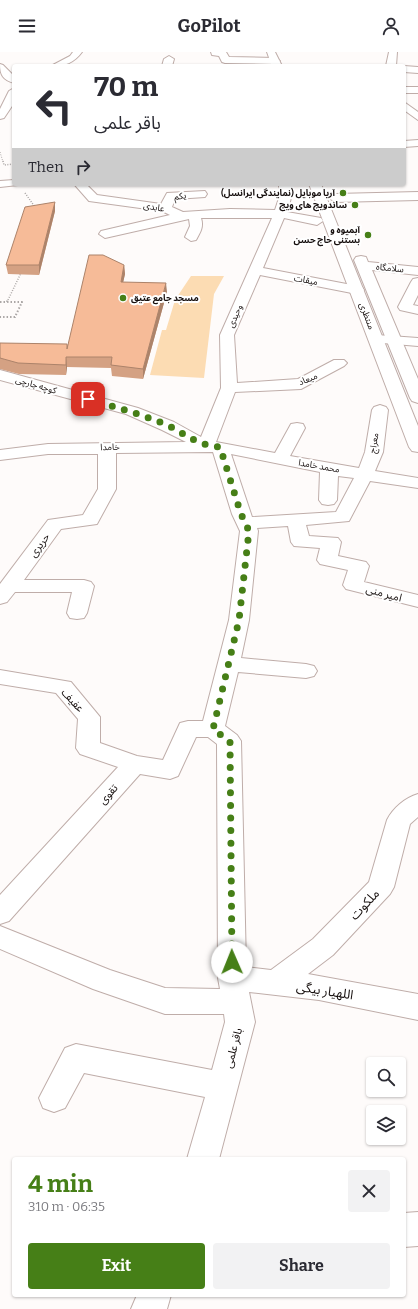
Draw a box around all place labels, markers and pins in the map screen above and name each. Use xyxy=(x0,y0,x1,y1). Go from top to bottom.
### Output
place label: آریا موبایل (نمایندگی ایرانسل) xyxy=(221,187,336,199)
marker: آریا موبایل (نمایندگی ایرانسل) xyxy=(338,188,348,198)
place label: ساندویچ های ویچ xyxy=(279,200,347,212)
marker: ساندویچ های ویچ xyxy=(350,200,360,210)
place label: آبمیوه و بستنی حاج حسن xyxy=(294,225,361,247)
marker: آبمیوه و بستنی حاج حسن xyxy=(363,230,373,240)
marker: مسجد جامع عتیق xyxy=(118,293,128,303)
place label: مسجد جامع عتیق xyxy=(131,293,199,305)
pin xyxy=(71,382,105,416)

